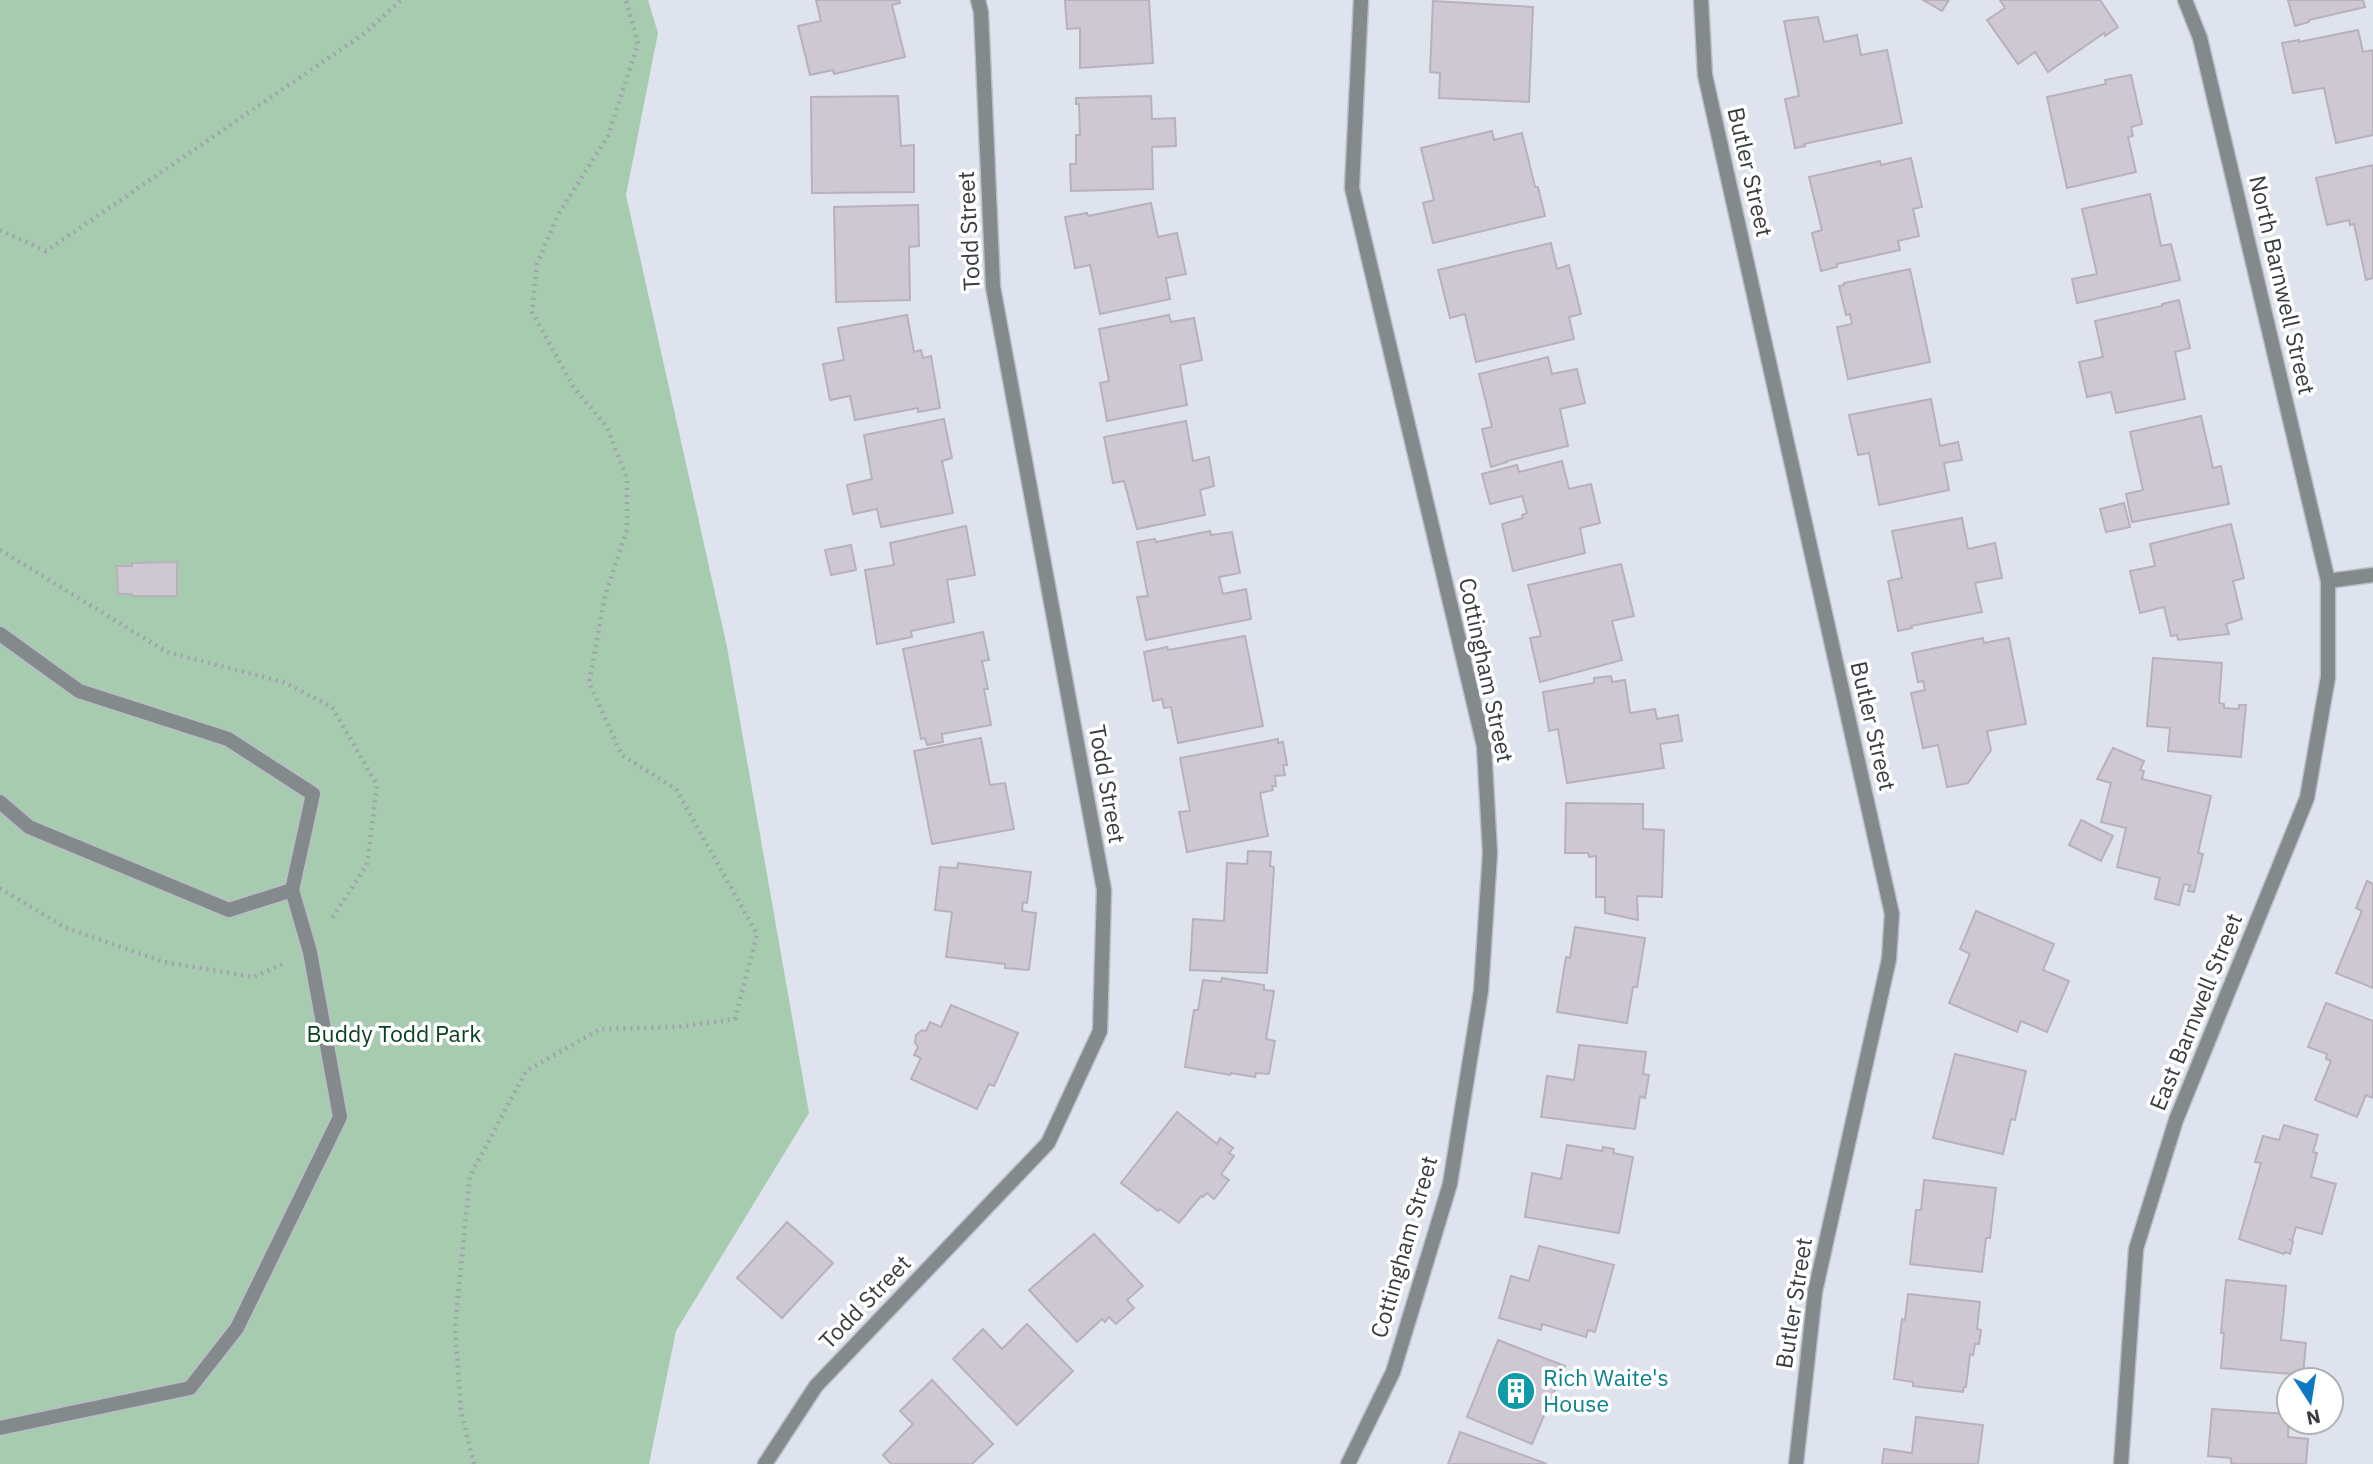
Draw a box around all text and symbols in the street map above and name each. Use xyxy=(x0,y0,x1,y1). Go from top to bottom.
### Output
street label: Butler Street xyxy=(1722,104,1780,239)
street label: Todd Street xyxy=(950,170,986,292)
street label: North Barnwell Street xyxy=(2243,172,2323,397)
street label: Cottingham Street xyxy=(1453,575,1521,765)
street label: Butler Street xyxy=(1845,658,1903,793)
street label: Todd Street xyxy=(1083,722,1133,845)
street label: East Barnwell Street xyxy=(2142,909,2248,1115)
park label: Buddy Todd Park xyxy=(307,1018,481,1048)
street label: Cottingham Street xyxy=(1363,1152,1443,1341)
street label: Butler Street xyxy=(1768,1235,1818,1370)
street label: Todd Street xyxy=(812,1248,917,1355)
place label: Rich Waite's House xyxy=(1543,1362,1669,1418)
north arrow xyxy=(2275,1366,2345,1436)
building icon: Rich Waite's House xyxy=(1495,1370,1537,1412)
text: N xyxy=(2304,1404,2323,1431)

